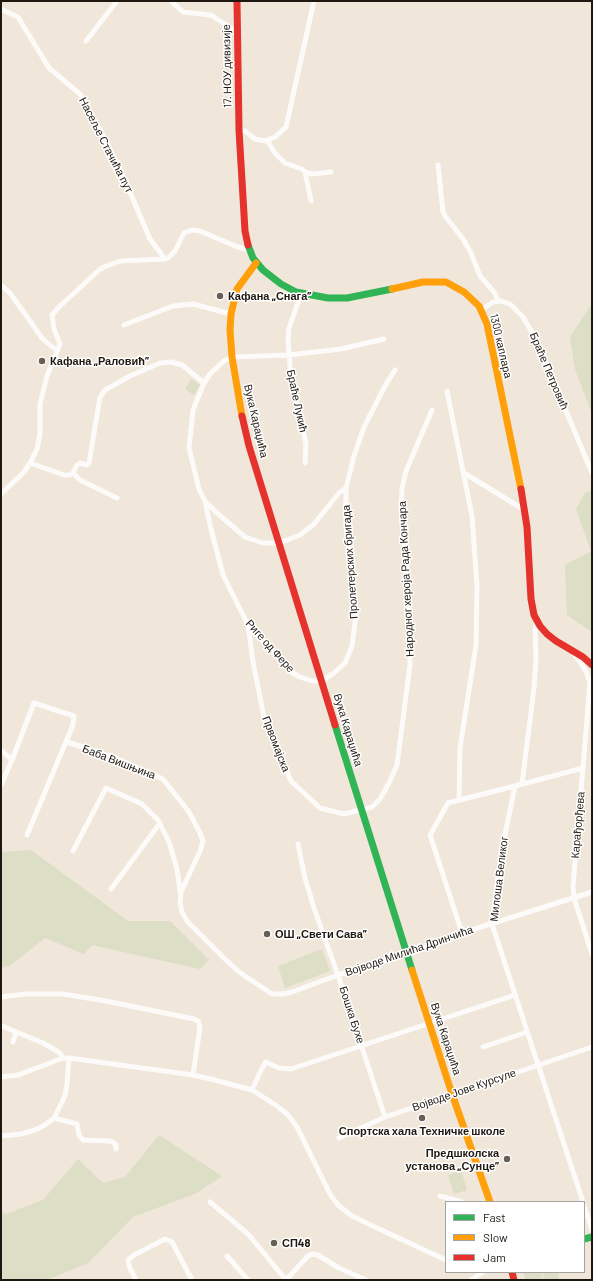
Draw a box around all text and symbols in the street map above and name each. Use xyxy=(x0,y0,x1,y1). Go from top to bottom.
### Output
street label: 17. НОУ дивизије xyxy=(220,24,234,108)
street label: Насеље Стачића пут xyxy=(76,95,136,195)
place label: Кафана „Снага” xyxy=(228,289,311,303)
marker: Кафана „Снага” xyxy=(215,291,225,301)
street label: 1300 каплара xyxy=(487,312,515,380)
street label: Браће Петровић xyxy=(527,330,571,412)
place label: Кафана „Раловић” xyxy=(50,354,149,368)
marker: Кафана „Раловић” xyxy=(37,356,47,366)
street label: Браће Лукић xyxy=(284,368,310,434)
street label: Вука Караџића xyxy=(241,383,271,459)
street label: Народног хероја Рада Кончара xyxy=(395,501,417,657)
street label: Пролетерских бригада xyxy=(339,504,361,620)
street label: Риге од Фере xyxy=(243,617,297,675)
street label: Вука Караџића xyxy=(331,692,365,768)
street label: Првомајска xyxy=(259,714,293,774)
street label: Баба Вишњина xyxy=(81,742,157,782)
street label: Карађорђева xyxy=(568,791,588,859)
street label: Милоша Великог xyxy=(487,836,511,922)
street label: Војводе Милића Дринчића xyxy=(343,923,475,979)
place label: ОШ „Свети Сава” xyxy=(275,927,367,941)
marker: ОШ „Свети Сава” xyxy=(262,929,272,939)
street label: Бошка Бухе xyxy=(337,985,367,1045)
street label: Вука Караџића xyxy=(428,1001,464,1077)
street label: Војводе Јове Курсуле xyxy=(410,1066,518,1114)
marker: Спортска хала Техничке школе xyxy=(417,1113,427,1123)
place label: Спортска хала Техничке школе xyxy=(339,1124,505,1138)
place label: Предшколска установа „Сунце” xyxy=(405,1146,499,1172)
marker: Предшколска установа „Сунце” xyxy=(502,1154,512,1164)
legend xyxy=(445,1201,585,1273)
text: Fast xyxy=(483,1210,506,1224)
text: Slow xyxy=(483,1230,508,1244)
place label: СП48 xyxy=(282,1236,310,1250)
marker: СП48 xyxy=(269,1238,279,1248)
text: Jam xyxy=(483,1250,506,1264)

